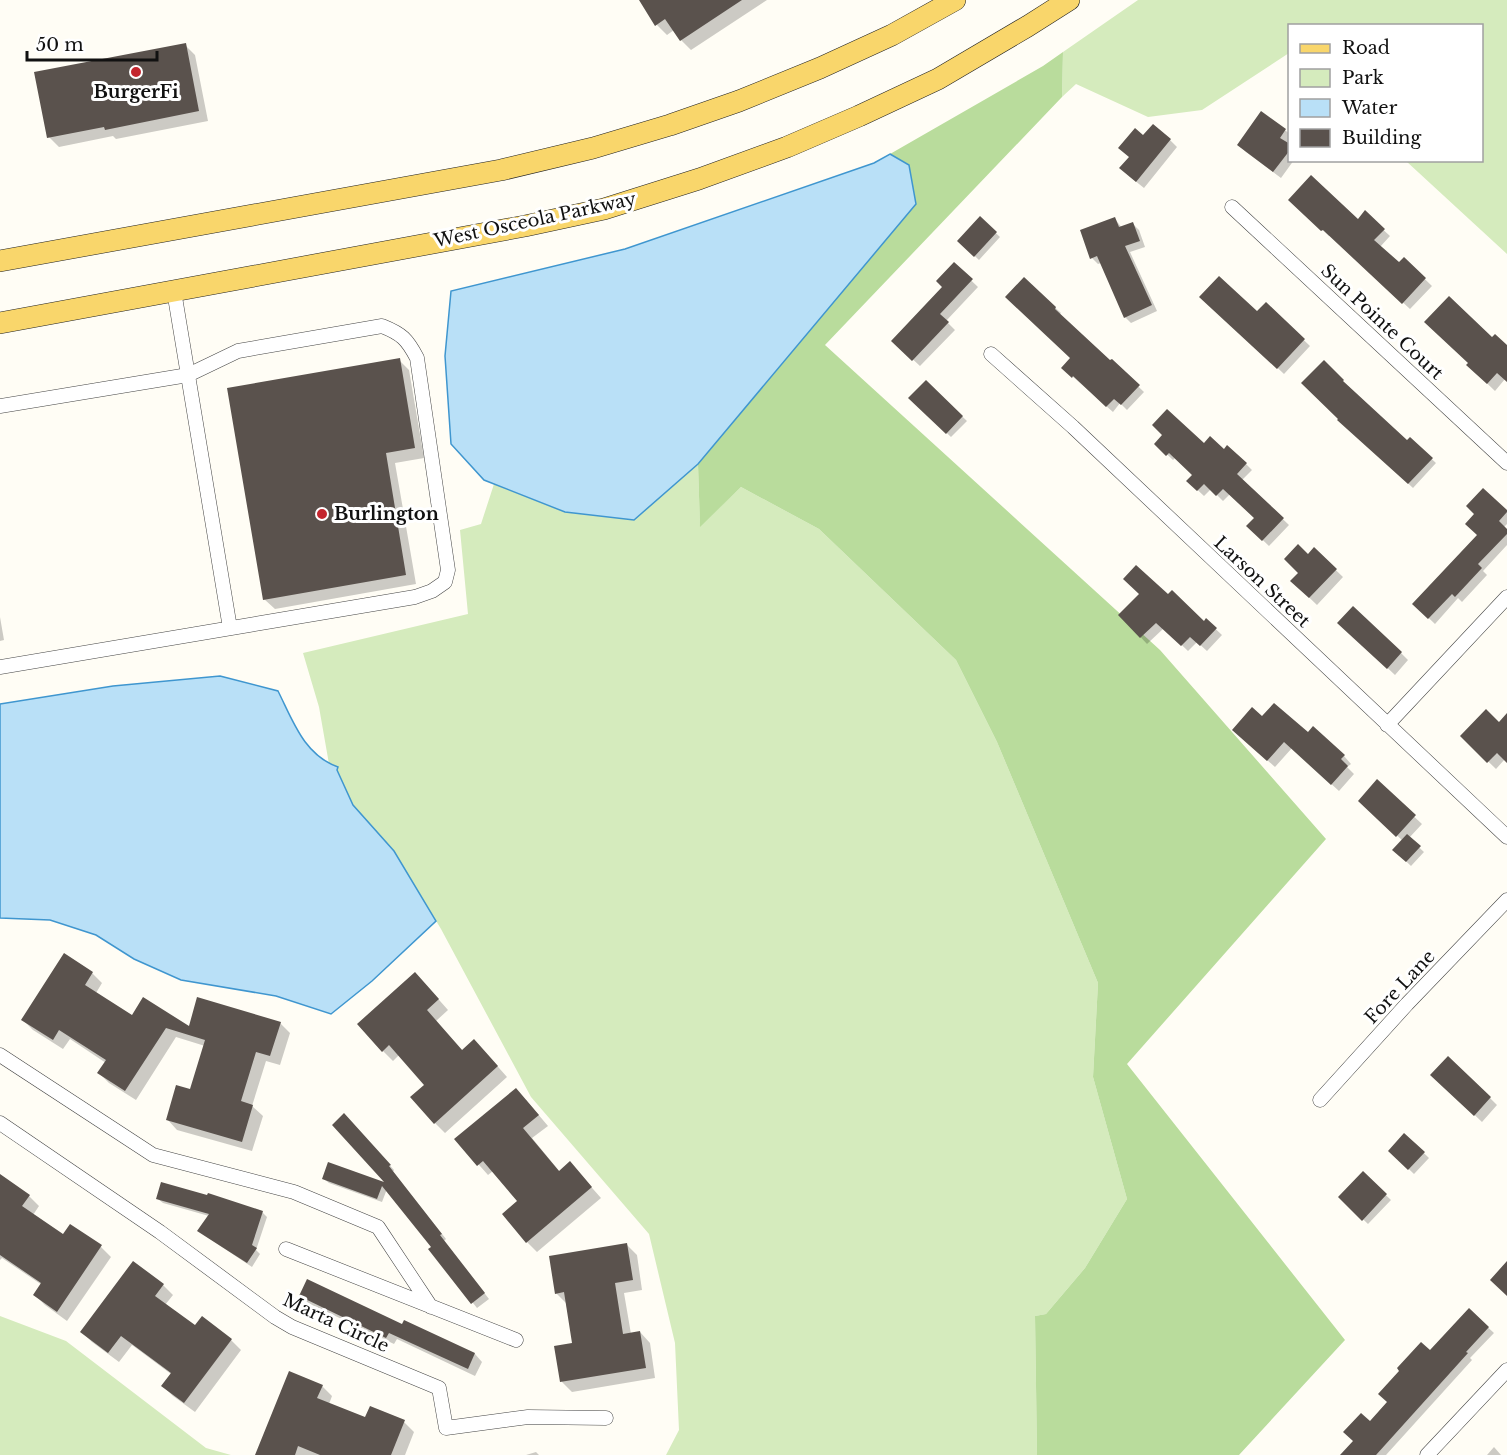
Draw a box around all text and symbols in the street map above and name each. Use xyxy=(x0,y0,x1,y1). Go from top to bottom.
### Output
scale bar xyxy=(27,24,158,62)
legend xyxy=(1288,24,1483,162)
text: 50 m xyxy=(36,34,84,56)
text: Road xyxy=(1342,37,1390,59)
marker: BurgerFi xyxy=(129,65,143,79)
text: Park xyxy=(1342,67,1384,89)
place label: BurgerFi xyxy=(94,81,179,103)
text: Water xyxy=(1341,97,1398,119)
text: Building xyxy=(1342,127,1421,149)
street label: West Osceola Parkway xyxy=(431,188,638,252)
street label: Sun Pointe Court xyxy=(1316,260,1448,385)
place label: Burlington xyxy=(334,503,439,525)
marker: Burlington xyxy=(315,507,329,521)
street label: Larson Street xyxy=(1209,532,1315,632)
street label: Fore Lane xyxy=(1360,946,1440,1028)
street label: Marta Circle xyxy=(279,1289,393,1357)

